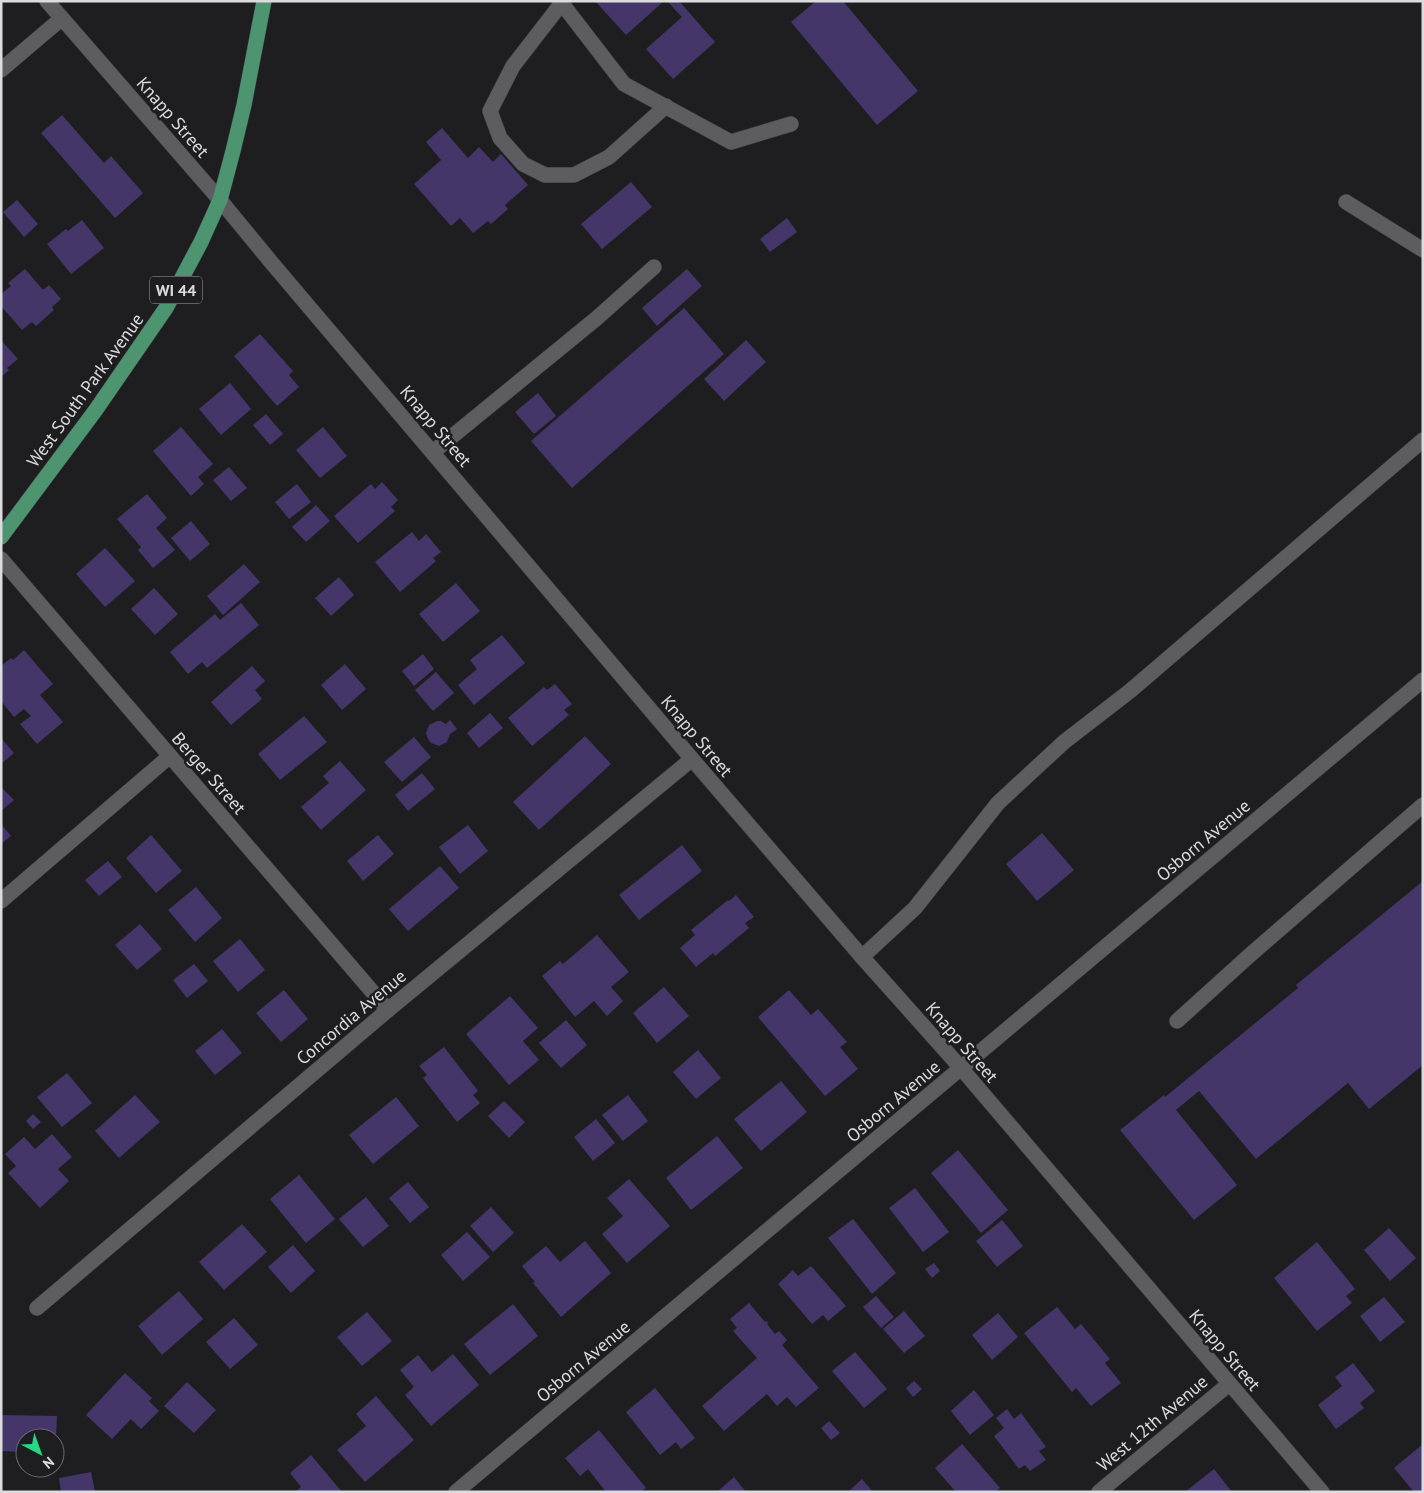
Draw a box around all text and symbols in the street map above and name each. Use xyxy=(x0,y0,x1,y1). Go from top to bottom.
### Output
street label: Knapp Street xyxy=(132,72,214,162)
road number: WI 44 xyxy=(150,276,202,304)
street label: West South Park Avenue xyxy=(21,309,149,471)
street label: Knapp Street xyxy=(395,380,477,472)
street label: Knapp Street xyxy=(656,690,738,782)
street label: Berger Street xyxy=(167,727,251,819)
street label: Osborn Avenue xyxy=(1151,794,1255,886)
street label: Concordia Avenue xyxy=(291,964,411,1070)
street label: Knapp Street xyxy=(921,997,1003,1087)
street label: Osborn Avenue xyxy=(841,1055,945,1147)
street label: Knapp Street xyxy=(1184,1304,1266,1396)
street label: Osborn Avenue xyxy=(531,1315,635,1407)
street label: West 12th Avenue xyxy=(1092,1370,1212,1476)
north arrow xyxy=(15,1428,65,1478)
text: N xyxy=(39,1453,58,1473)

